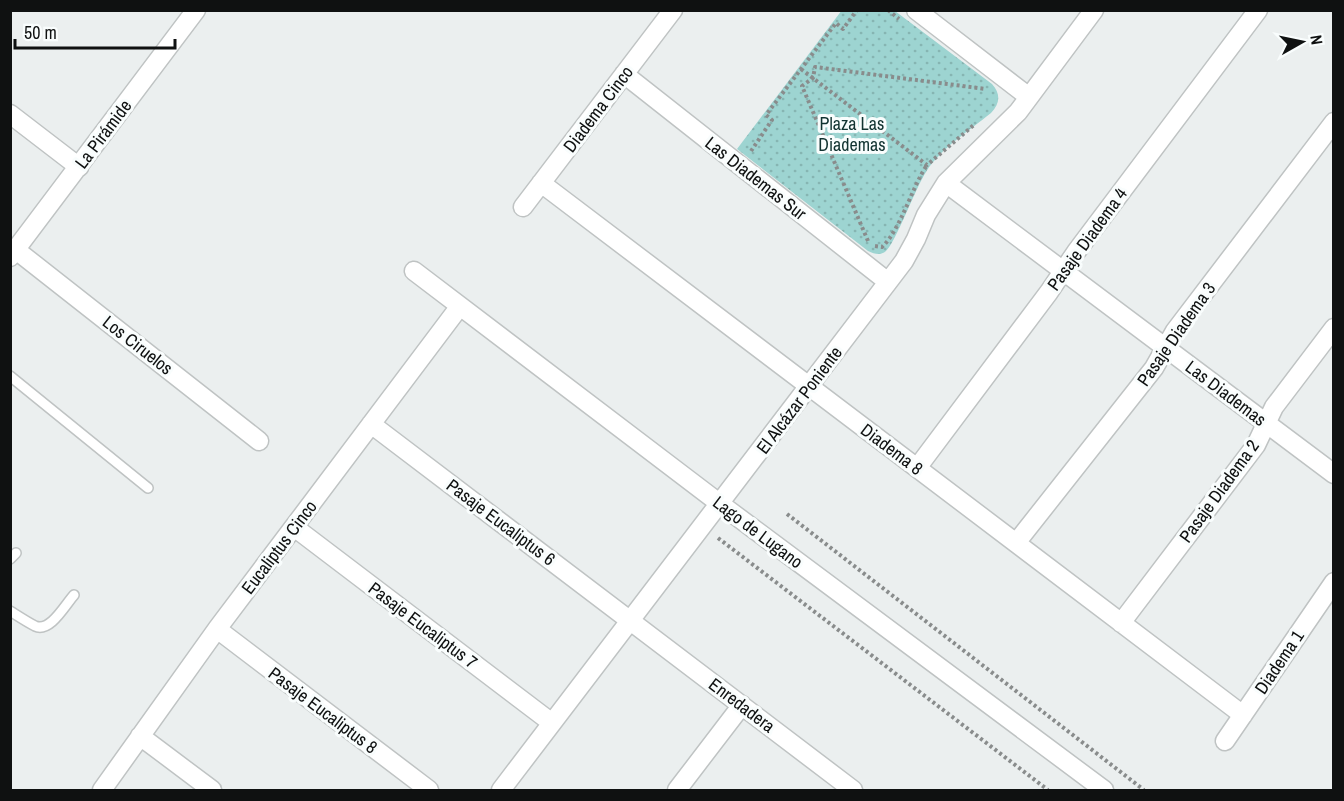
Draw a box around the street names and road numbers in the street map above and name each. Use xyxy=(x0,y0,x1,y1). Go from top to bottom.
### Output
street label: Diadema Cinco xyxy=(557,61,639,157)
street label: La Pirámide xyxy=(69,94,137,174)
street label: Las Diademas Sur xyxy=(700,131,812,226)
street label: Pasaje Diadema 4 xyxy=(1041,183,1133,295)
street label: Pasaje Diadema 3 xyxy=(1131,277,1221,391)
street label: Los Ciruelos xyxy=(98,310,178,380)
street label: El Alcázar Poniente xyxy=(750,341,848,459)
street label: Las Diademas xyxy=(1180,354,1272,432)
street label: Diadema 8 xyxy=(856,417,928,481)
street label: Pasaje Diadema 2 xyxy=(1173,435,1265,547)
street label: Pasaje Eucaliptus 6 xyxy=(441,473,561,571)
street label: Lago de Lugano xyxy=(708,490,808,574)
street label: Eucaliptus Cinco xyxy=(235,495,323,599)
street label: Pasaje Eucaliptus 7 xyxy=(363,576,483,674)
street label: Diadema 1 xyxy=(1248,624,1310,699)
street label: Pasaje Eucaliptus 8 xyxy=(263,661,383,759)
street label: Enredadera xyxy=(704,672,780,738)

